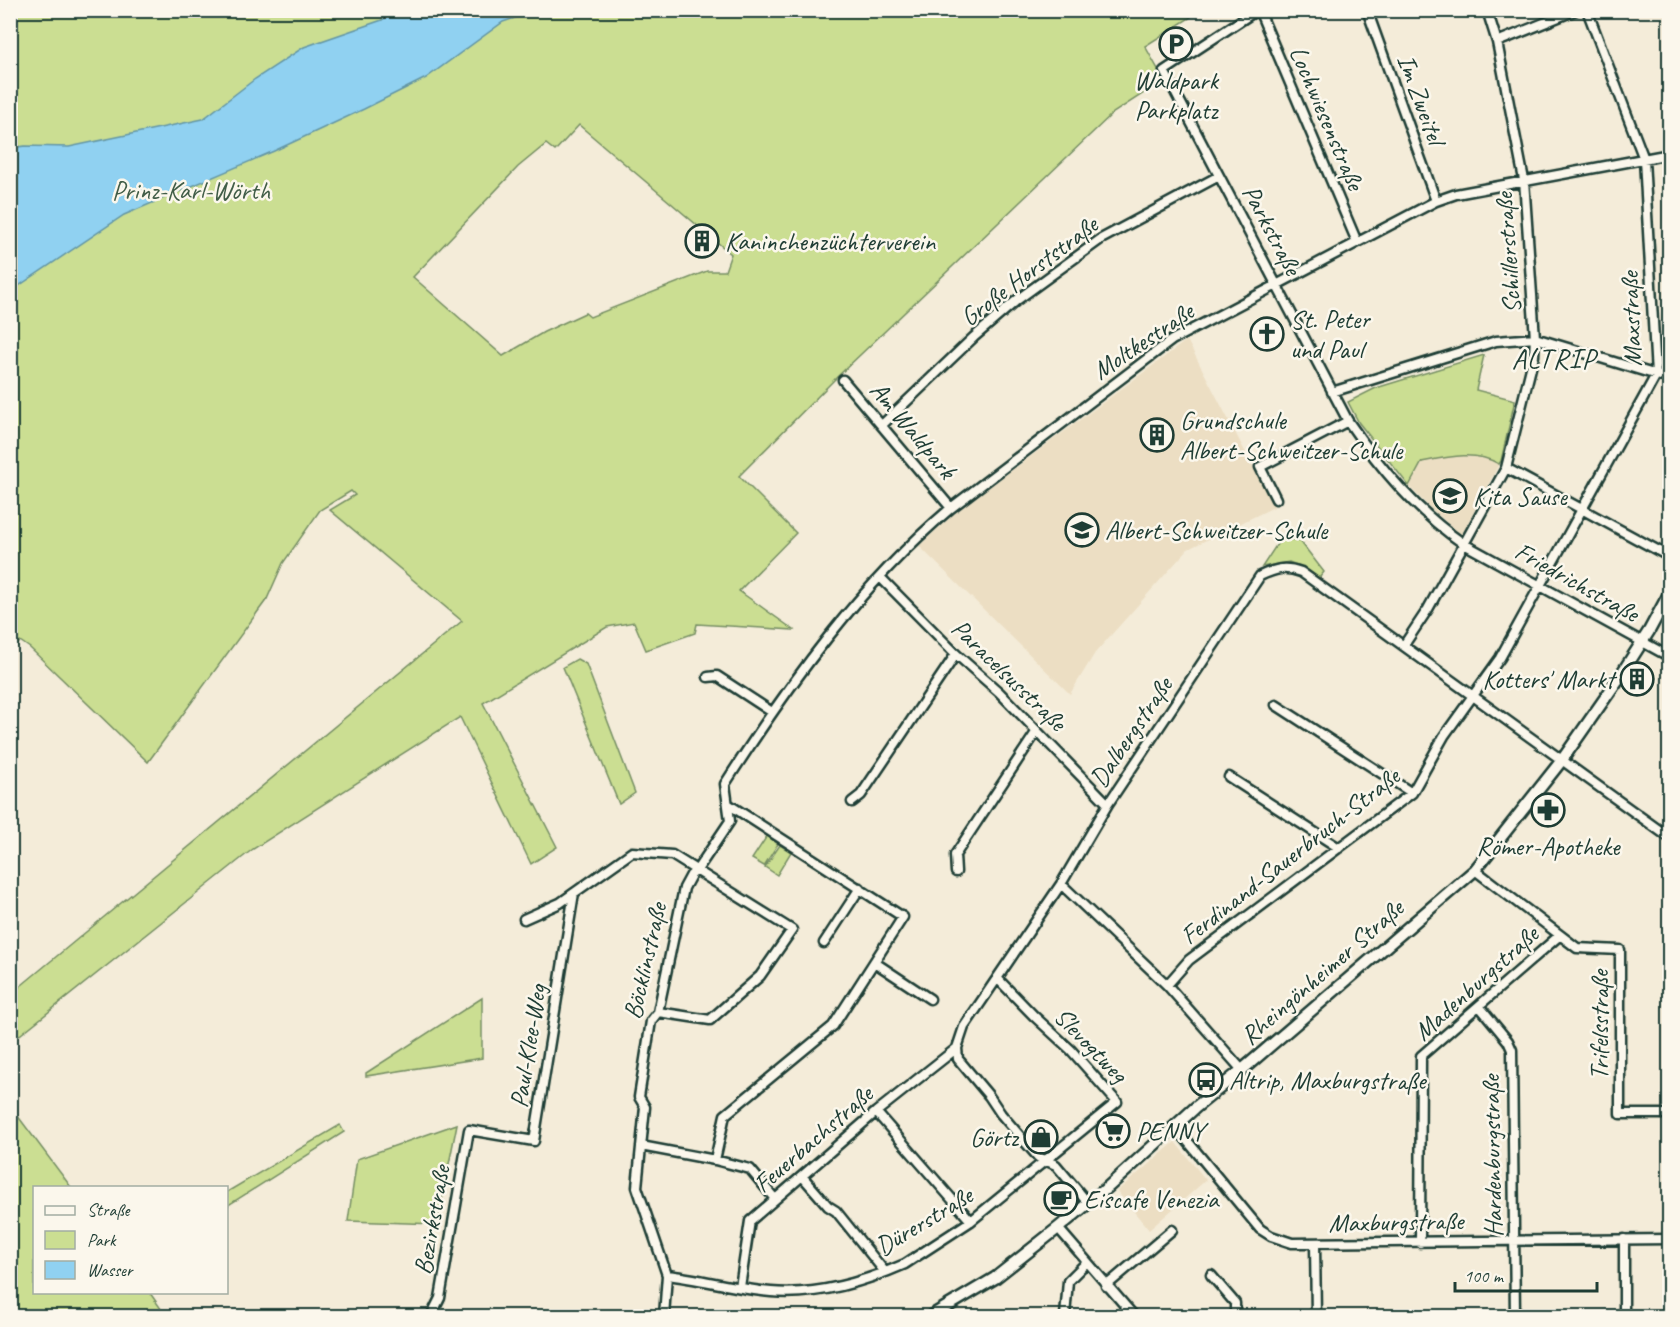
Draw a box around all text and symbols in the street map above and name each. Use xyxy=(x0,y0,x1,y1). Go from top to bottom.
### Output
parking icon: Waldpark Parkplatz xyxy=(1158,26,1194,62)
street label: Lochwiesenstraße xyxy=(1282,41,1373,197)
street label: Im Zweitel xyxy=(1390,50,1454,153)
place label: Waldpark Parkplatz xyxy=(1134,64,1219,127)
park label: Prinz-Karl-Wörth xyxy=(112,174,271,207)
street label: Parkstraße xyxy=(1235,179,1311,283)
street label: Schillerstraße xyxy=(1487,189,1529,314)
street label: Große Horststraße xyxy=(954,207,1106,334)
building icon: Kaninchenzüchterverein xyxy=(684,223,720,259)
place label: Kaninchenzüchterverein xyxy=(725,225,936,258)
street label: Maxstraße xyxy=(1613,268,1649,367)
street label: Moltkestraße xyxy=(1086,294,1202,387)
place label: St. Peter und Paul xyxy=(1290,303,1371,366)
church icon: St. Peter und Paul xyxy=(1249,316,1285,352)
district label: ALTRIP xyxy=(1512,341,1599,376)
street label: Am Waldpark xyxy=(863,374,965,488)
place label: Grundschule Albert-Schweitzer-Schule xyxy=(1180,404,1404,467)
building icon: Grundschule Albert-Schweitzer-Schule xyxy=(1139,417,1175,453)
school or university icon: Kita Sause xyxy=(1432,478,1468,514)
place label: Kita Sause xyxy=(1473,480,1568,513)
school or university icon: Albert-Schweitzer-Schule xyxy=(1064,512,1100,548)
place label: Albert-Schweitzer-Schule xyxy=(1105,514,1329,547)
street label: Friedrichstraße xyxy=(1509,534,1647,631)
street label: Paracelsusstraße xyxy=(944,612,1075,740)
building icon: Kotters' Markt xyxy=(1619,661,1655,697)
place label: Kotters' Markt xyxy=(1482,663,1617,696)
street label: Dalbergstraße xyxy=(1082,669,1181,793)
street label: Ferdinand-Sauerbruch-Straße xyxy=(1174,759,1408,952)
pharmacy icon: Römer-Apotheke xyxy=(1530,792,1566,828)
place label: Römer-Apotheke xyxy=(1477,830,1621,863)
street label: Rheingönheimer Straße xyxy=(1234,890,1412,1052)
street label: Böcklinstraße xyxy=(616,897,675,1022)
street label: Madenburgstraße xyxy=(1407,917,1547,1048)
street label: Trifelsstraße xyxy=(1583,968,1616,1080)
street label: Paul-Klee-Weg xyxy=(502,980,554,1110)
street label: Slevogtweg xyxy=(1047,1000,1136,1091)
bus stop icon: Altrip, Maxburgstraße xyxy=(1188,1062,1224,1098)
place label: Altrip, Maxburgstraße xyxy=(1229,1064,1428,1097)
street label: Hardenburgstraße xyxy=(1474,1072,1510,1237)
street label: Feuerbachstraße xyxy=(746,1076,882,1200)
supermarket icon: PENNY xyxy=(1095,1113,1131,1149)
place label: PENNY xyxy=(1136,1115,1209,1148)
shop icon: Görtz xyxy=(1023,1119,1059,1155)
place label: Görtz xyxy=(970,1121,1020,1154)
street label: Bezirkstraße xyxy=(406,1160,458,1277)
street label: Dürerstraße xyxy=(869,1178,981,1263)
cafe icon: Eiscafe Venezia xyxy=(1043,1181,1079,1217)
place label: Eiscafe Venezia xyxy=(1084,1183,1220,1216)
legend xyxy=(33,1186,228,1294)
text: Straße xyxy=(87,1199,131,1221)
street label: Maxburgstraße xyxy=(1328,1204,1466,1240)
text: Park xyxy=(87,1229,117,1251)
scale bar xyxy=(1455,1255,1598,1293)
text: Wasser xyxy=(87,1259,134,1281)
text: 100 m xyxy=(1464,1265,1505,1287)

